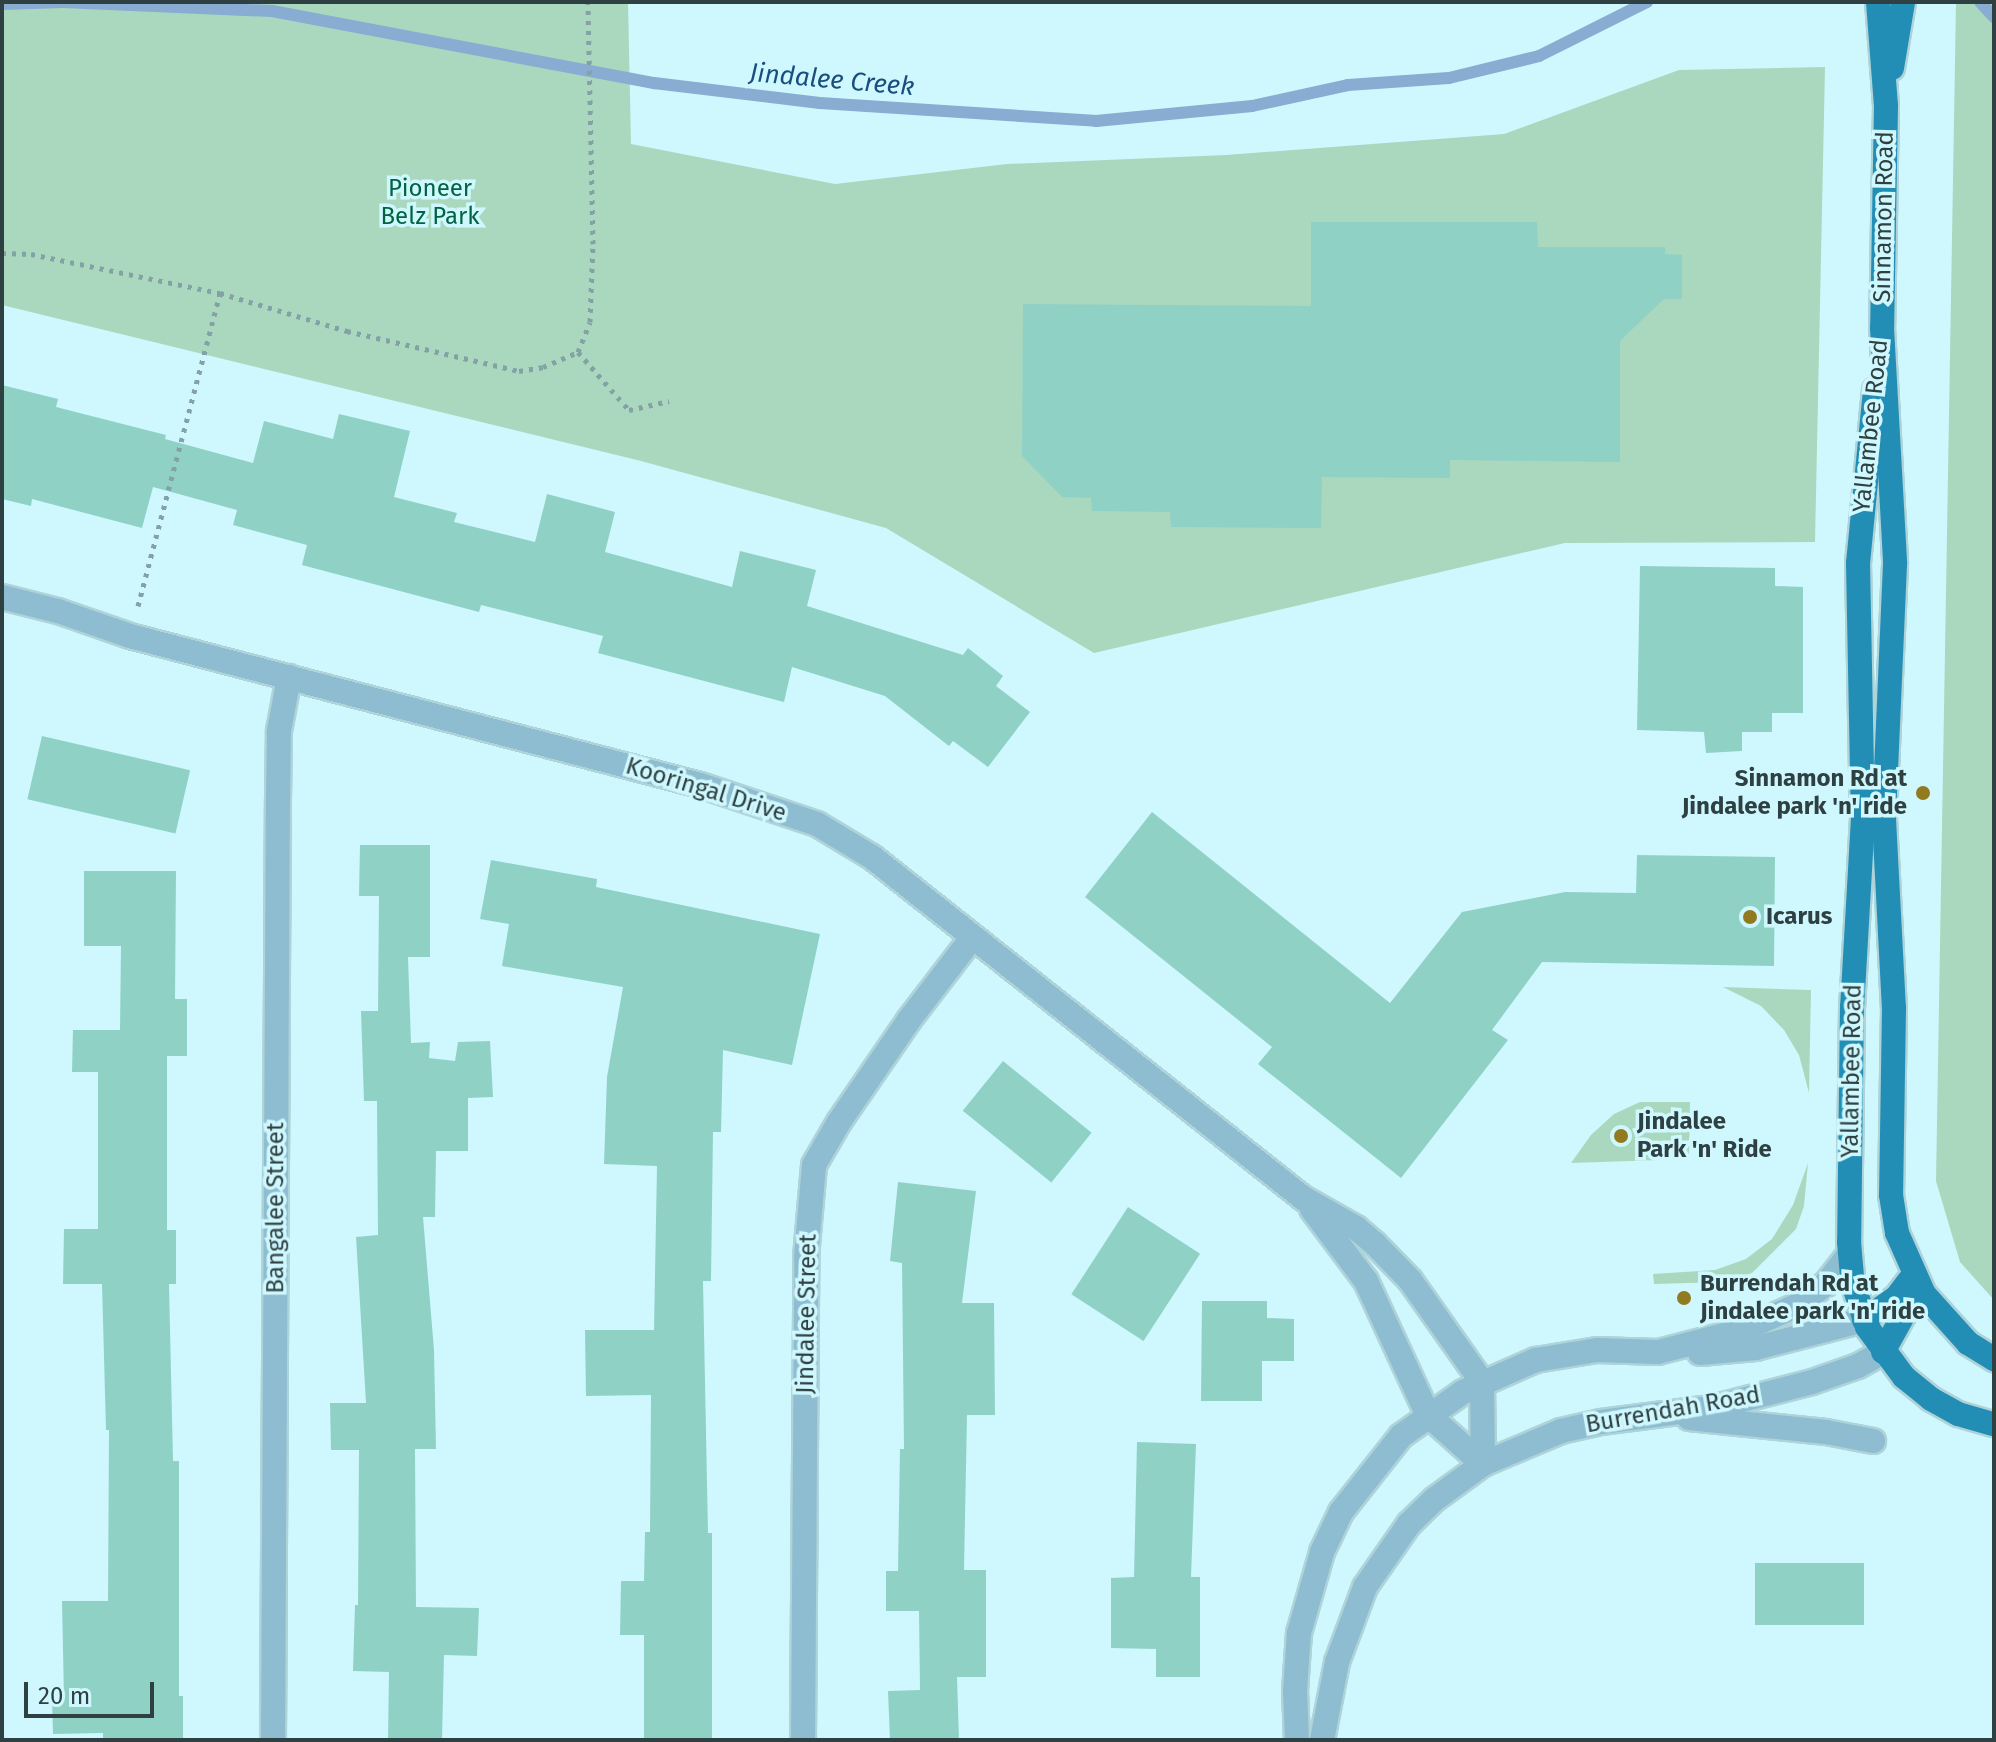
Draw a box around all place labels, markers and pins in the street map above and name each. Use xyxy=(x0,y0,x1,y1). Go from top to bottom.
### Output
place label: Sinnamon Rd at Jindalee park 'n' ride xyxy=(1682,765,1907,821)
marker: Sinnamon Rd at Jindalee park 'n' ride xyxy=(1914,784,1932,802)
place label: Icarus xyxy=(1766,903,1832,931)
marker: Icarus xyxy=(1741,908,1759,926)
place label: Jindalee Park 'n' Ride xyxy=(1637,1108,1772,1164)
marker: Jindalee Park 'n' Ride xyxy=(1612,1127,1630,1145)
place label: Burrendah Rd at Jindalee park 'n' ride xyxy=(1700,1270,1925,1326)
marker: Burrendah Rd at Jindalee park 'n' ride xyxy=(1675,1289,1693,1307)

